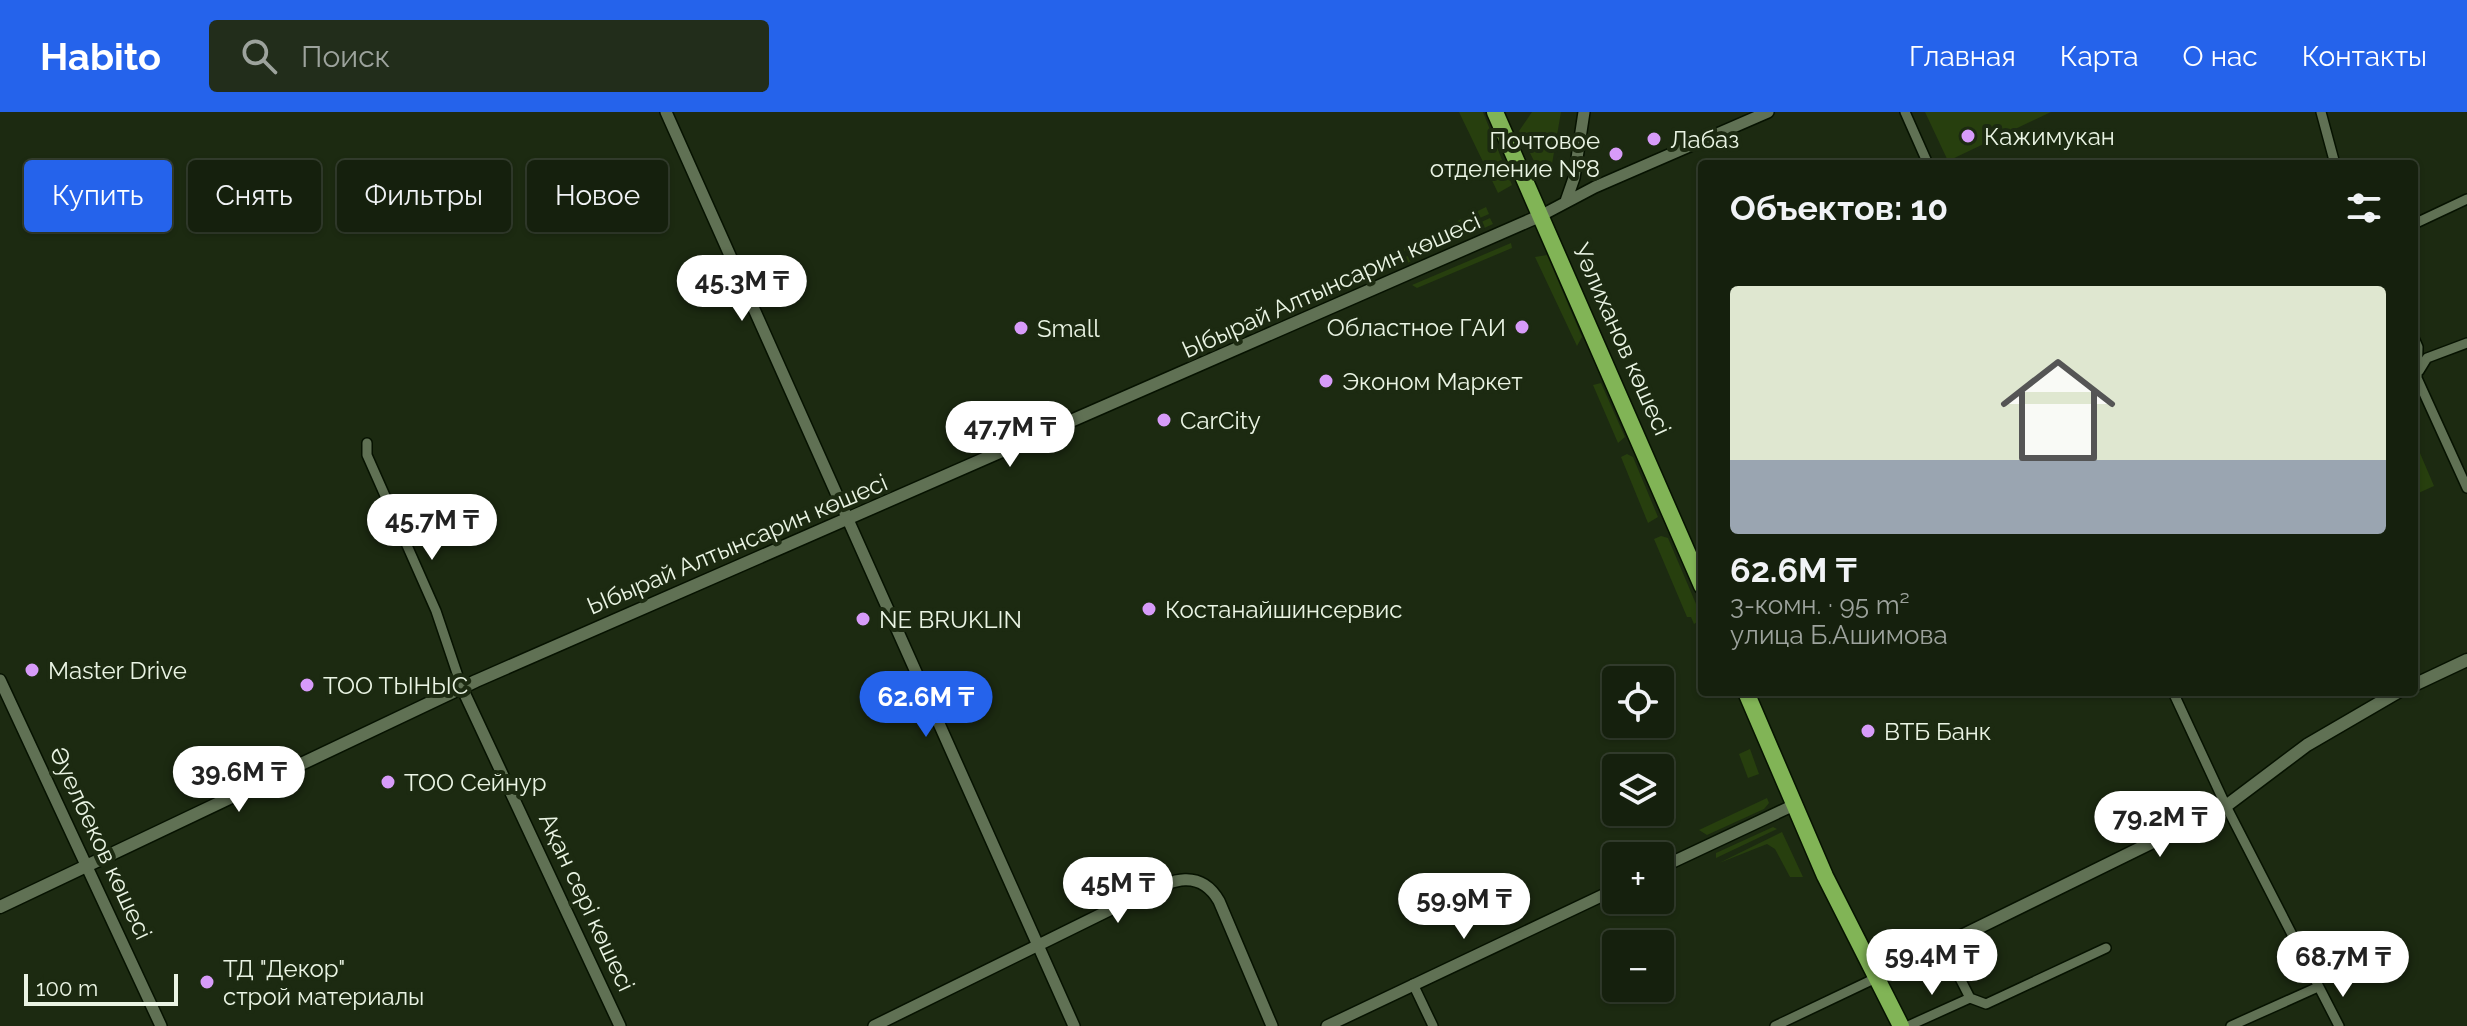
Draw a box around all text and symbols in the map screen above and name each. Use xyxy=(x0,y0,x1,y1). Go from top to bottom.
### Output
search box xyxy=(209,20,769,92)
text: Habito xyxy=(40,34,161,79)
icon: search xyxy=(237,34,281,78)
text: Поиск xyxy=(301,39,390,74)
text: Главная xyxy=(1909,40,2016,73)
text: Карта xyxy=(2060,40,2139,73)
text: О нас xyxy=(2183,40,2258,73)
text: Контакты xyxy=(2302,40,2427,73)
place label: Кажимукан xyxy=(1984,122,2115,151)
place label: Лабаз xyxy=(1670,125,1739,154)
place label: Почтовое отделение №8 xyxy=(1430,126,1600,183)
marker: Кажимукан xyxy=(1959,127,1977,145)
marker: Лабаз xyxy=(1645,130,1663,148)
marker: Почтовое отделение №8 xyxy=(1607,145,1625,163)
chip: Купить xyxy=(24,160,172,232)
chip: Снять xyxy=(188,160,321,232)
chip: Фильтры xyxy=(337,160,511,232)
chip: Новое xyxy=(527,160,668,232)
icon: filters xyxy=(2342,186,2386,230)
text: Объектов: 10 xyxy=(1730,188,1948,228)
street label: Ыбырай Алтынсарин көшесі xyxy=(1177,206,1485,364)
street label: Уәлиханов көшесі xyxy=(1567,239,1677,439)
pin: 45.3M ₸ xyxy=(668,255,816,323)
text: 45.3M ₸ xyxy=(695,266,789,296)
place label: Областное ГАИ xyxy=(1327,313,1506,342)
place label: Small xyxy=(1037,314,1100,343)
marker: Областное ГАИ xyxy=(1513,318,1531,336)
marker: Small xyxy=(1012,319,1030,337)
icon: home xyxy=(1986,338,2130,482)
place label: Эконом Маркет xyxy=(1342,367,1523,396)
marker: Эконом Маркет xyxy=(1317,372,1335,390)
pin: 47.7M ₸ xyxy=(936,401,1084,469)
place label: CarCity xyxy=(1180,406,1261,435)
marker: CarCity xyxy=(1155,411,1173,429)
text: 47.7M ₸ xyxy=(964,412,1056,442)
street label: Ыбырай Алтынсарин көшесі xyxy=(582,467,892,621)
pin: 45.7M ₸ xyxy=(358,494,506,562)
text: 45.7M ₸ xyxy=(385,505,479,535)
text: 62.6M ₸ xyxy=(1730,550,1857,590)
text: 3-комн. · 95 m² xyxy=(1730,590,1910,620)
place label: Костанайшинсервис xyxy=(1165,595,1402,624)
marker: Костанайшинсервис xyxy=(1140,600,1158,618)
place label: NE BRUKLIN xyxy=(879,605,1022,634)
marker: NE BRUKLIN xyxy=(854,610,872,628)
text: улица Б.Ашимова xyxy=(1730,620,1948,650)
place label: Master Drive xyxy=(48,656,187,685)
marker: Master Drive xyxy=(23,661,41,679)
map controls xyxy=(1602,666,1674,1002)
button: locate xyxy=(1602,666,1674,738)
place label: ТОО ТЫНЫС xyxy=(323,671,468,700)
pin: 62.6M ₸ xyxy=(852,671,1000,739)
marker: ТОО ТЫНЫС xyxy=(298,676,316,694)
text: 62.6M ₸ xyxy=(878,682,974,712)
place label: ВТБ Банк xyxy=(1884,717,1991,746)
marker: ВТБ Банк xyxy=(1859,722,1877,740)
street label: Әуелбеков көшесі xyxy=(44,742,158,944)
pin: 39.6M ₸ xyxy=(165,746,313,814)
button: layers xyxy=(1602,754,1674,826)
text: 39.6M ₸ xyxy=(191,757,287,787)
place label: ТОО Сейнур xyxy=(404,768,547,797)
marker: ТОО Сейнур xyxy=(379,773,397,791)
pin: 79.2M ₸ xyxy=(2086,791,2234,859)
text: 79.2M ₸ xyxy=(2112,802,2208,832)
street label: Ақан сері көшесі xyxy=(533,808,641,996)
button: + xyxy=(1602,842,1674,914)
pin: 45M ₸ xyxy=(1062,857,1174,925)
text: 45M ₸ xyxy=(1081,868,1155,898)
pin: 59.9M ₸ xyxy=(1390,873,1538,941)
text: 59.9M ₸ xyxy=(1416,884,1512,914)
pin: 59.4M ₸ xyxy=(1858,929,2006,997)
button: − xyxy=(1602,930,1674,1002)
pin: 68.7M ₸ xyxy=(2269,931,2417,999)
text: 59.4M ₸ xyxy=(1884,940,1980,970)
text: 68.7M ₸ xyxy=(2295,942,2391,972)
place label: ТД "Декор" строй материалы xyxy=(223,954,424,1011)
scale bar xyxy=(24,970,178,1006)
marker: ТД "Декор" строй материалы xyxy=(198,973,216,991)
text: 100 m xyxy=(36,975,98,1001)

